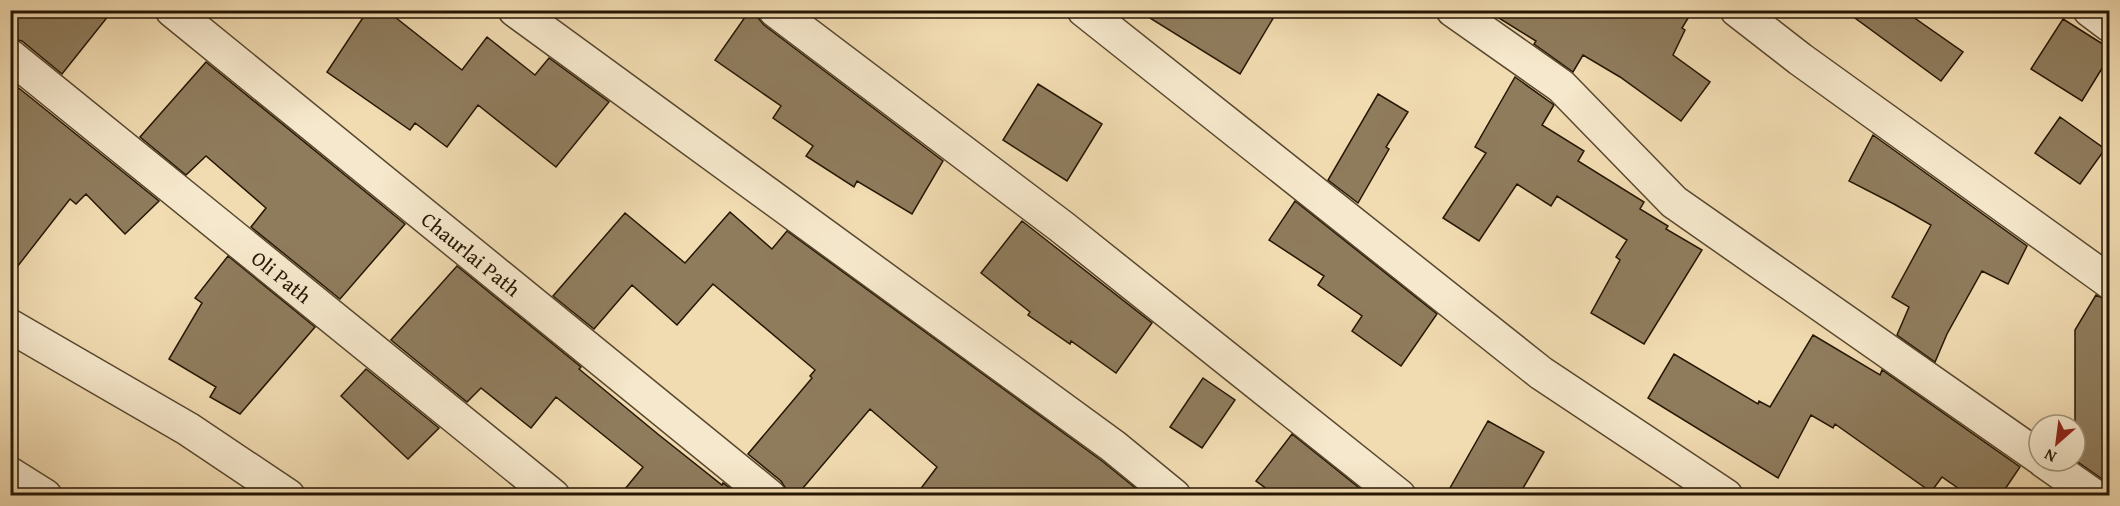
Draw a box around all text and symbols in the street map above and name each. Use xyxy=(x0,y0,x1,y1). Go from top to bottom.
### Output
street label: Chaurlai Path xyxy=(415,204,528,304)
street label: Oli Path xyxy=(245,242,319,310)
north arrow xyxy=(2027,413,2087,473)
text: N xyxy=(2039,443,2060,469)

